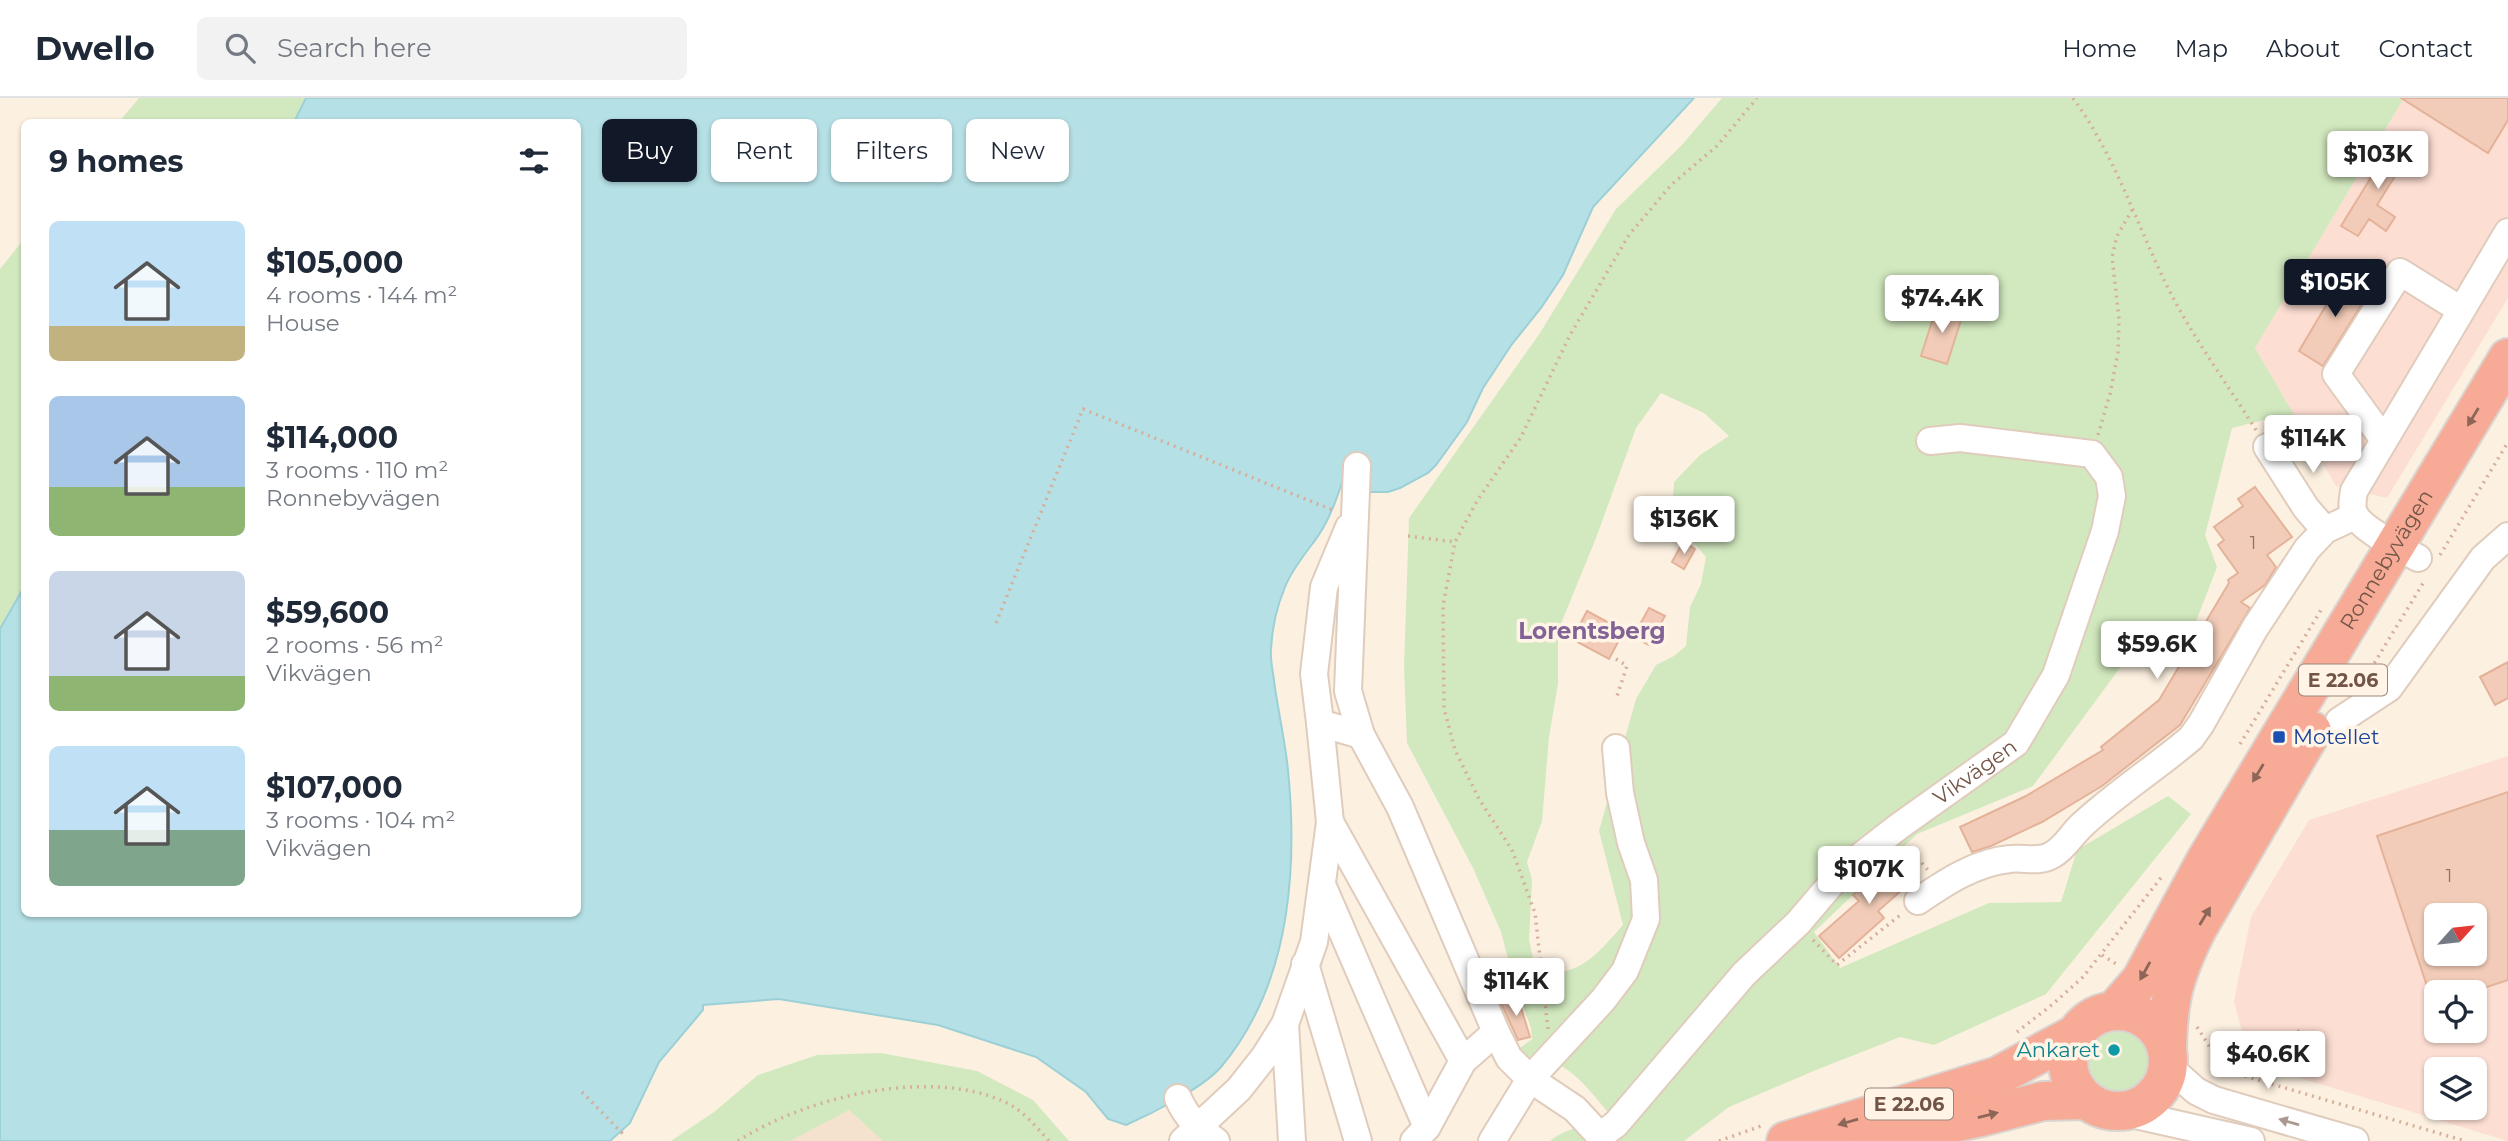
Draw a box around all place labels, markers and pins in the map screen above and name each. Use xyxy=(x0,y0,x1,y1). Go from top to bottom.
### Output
pin: $103K xyxy=(2329,132,2427,191)
pin: $105K xyxy=(2286,260,2384,319)
pin: $74.4K xyxy=(1885,275,1999,335)
pin: $114K xyxy=(2264,416,2362,475)
pin: $136K xyxy=(1635,496,1733,556)
pin: $59.6K xyxy=(2100,622,2214,681)
place label: Motellet xyxy=(2293,724,2380,749)
marker: Motellet xyxy=(2271,729,2287,745)
pin: $107K xyxy=(1820,846,1918,906)
pin: $114K xyxy=(1467,958,1565,1018)
pin: $40.6K xyxy=(2211,1032,2325,1091)
place label: Ankaret xyxy=(2017,1037,2100,1062)
marker: Ankaret xyxy=(2106,1042,2122,1058)

